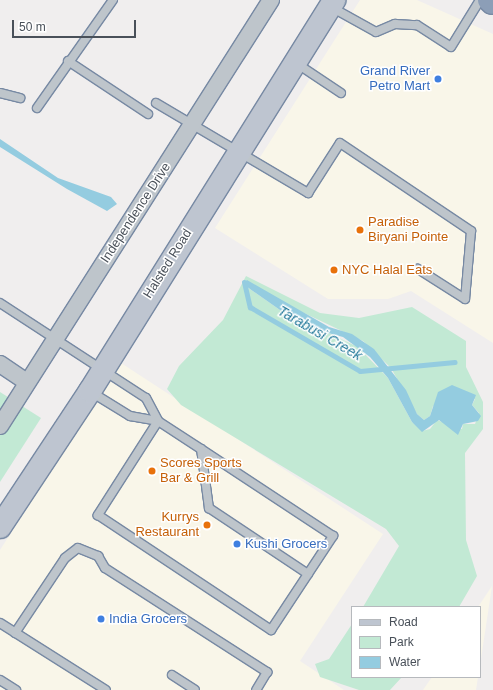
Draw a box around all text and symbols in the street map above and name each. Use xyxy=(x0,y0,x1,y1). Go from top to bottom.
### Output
scale bar xyxy=(14,12,138,38)
text: 50 m xyxy=(19,20,46,34)
place label: Grand River Petro Mart xyxy=(360,64,430,95)
marker: Grand River Petro Mart xyxy=(433,74,443,84)
street label: Independence Drive xyxy=(98,160,174,266)
place label: Paradise Biryani Pointe xyxy=(368,215,448,246)
marker: Paradise Biryani Pointe xyxy=(355,225,365,235)
street label: Halsted Road xyxy=(141,226,195,302)
place label: NYC Halal Eats xyxy=(342,262,432,278)
marker: NYC Halal Eats xyxy=(329,265,339,275)
water label: Tarabusi Creek xyxy=(275,302,365,364)
place label: Scores Sports Bar & Grill xyxy=(160,456,242,487)
marker: Scores Sports Bar & Grill xyxy=(147,466,157,476)
place label: Kurrys Restaurant xyxy=(135,510,199,541)
marker: Kurrys Restaurant xyxy=(202,520,212,530)
place label: Kushi Grocers xyxy=(245,536,327,552)
marker: Kushi Grocers xyxy=(232,539,242,549)
legend xyxy=(351,606,481,678)
place label: India Grocers xyxy=(109,611,187,627)
marker: India Grocers xyxy=(96,614,106,624)
text: Road xyxy=(389,615,418,629)
text: Park xyxy=(389,635,414,649)
text: Water xyxy=(389,655,421,669)

